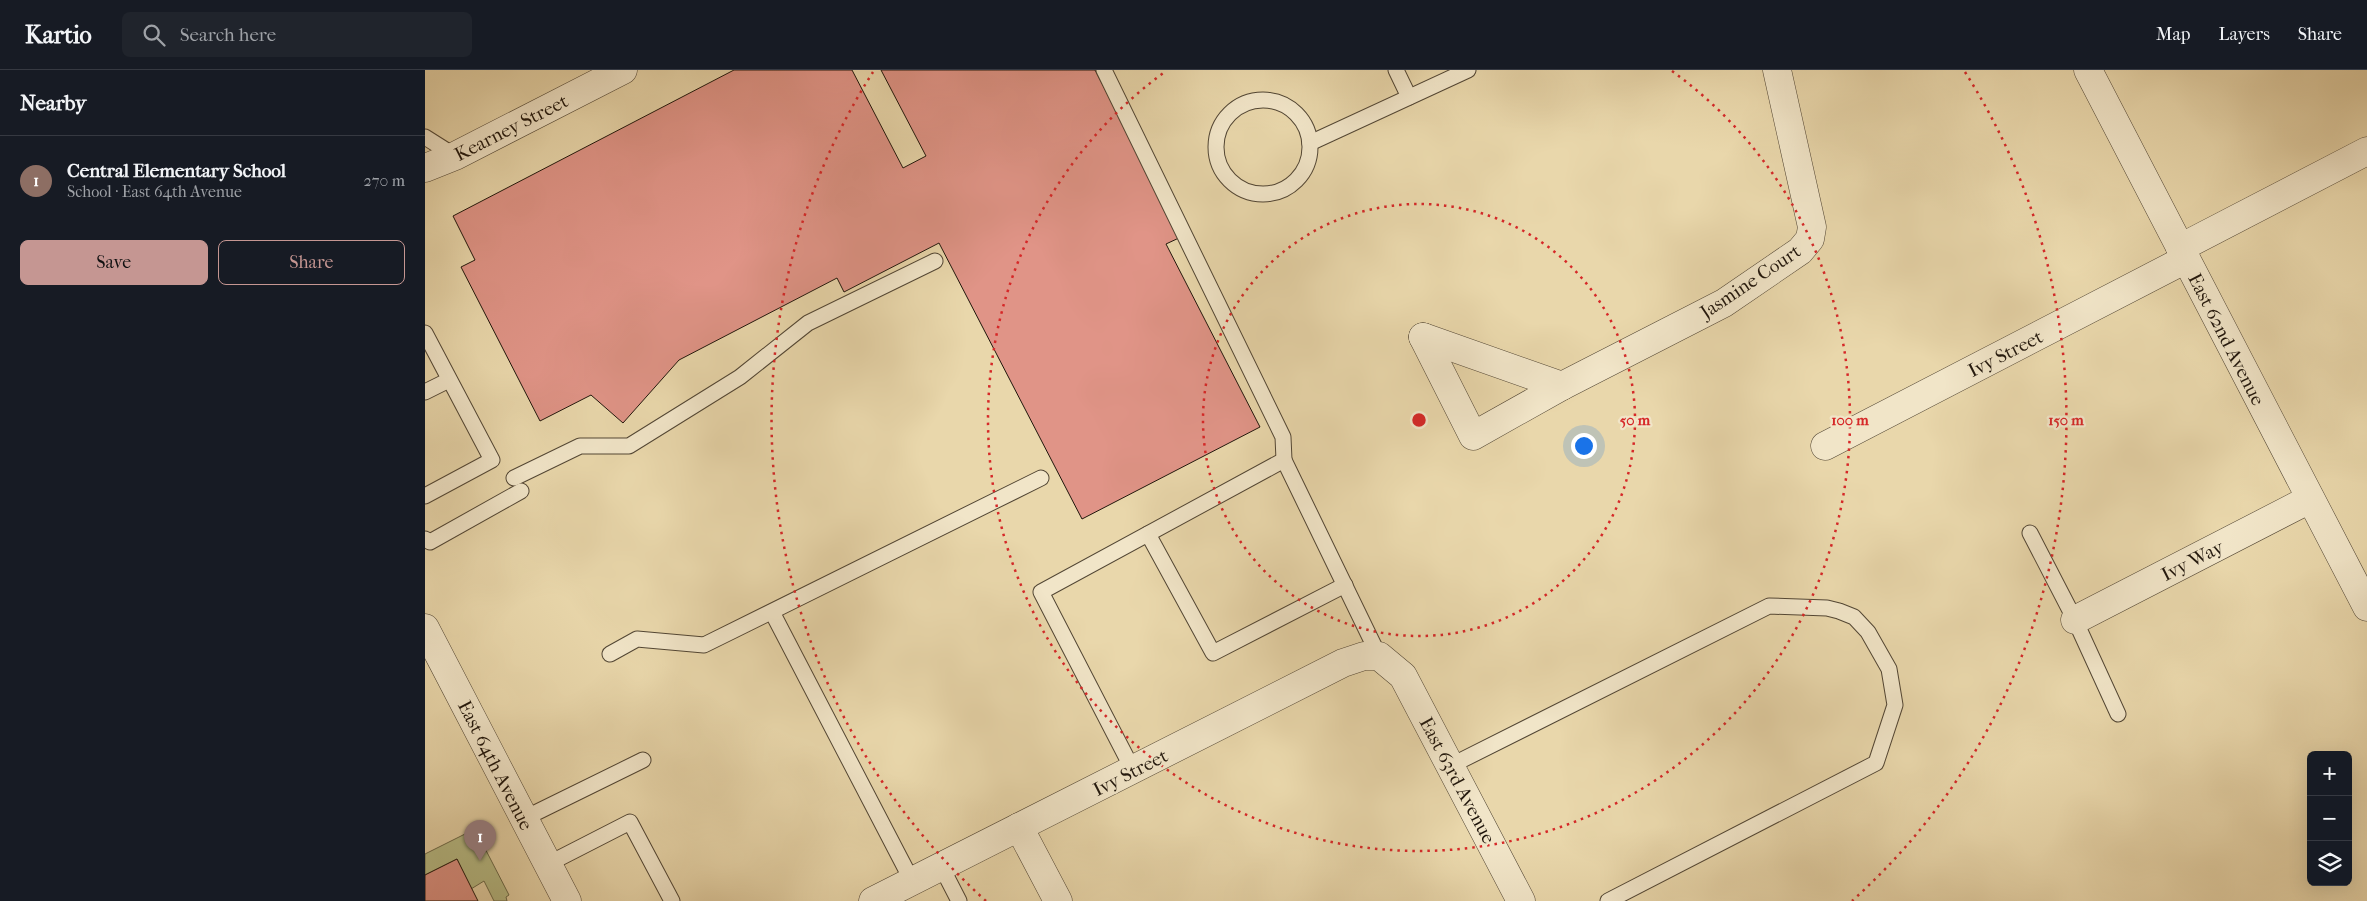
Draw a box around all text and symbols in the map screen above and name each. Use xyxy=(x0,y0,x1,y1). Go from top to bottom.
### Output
search box xyxy=(122,12,472,57)
text: Kartio xyxy=(25,21,92,49)
icon: search xyxy=(140,21,168,49)
text: Search here xyxy=(180,24,276,46)
text: Map xyxy=(2156,24,2190,45)
text: Layers xyxy=(2218,24,2270,45)
text: Share xyxy=(2298,24,2342,45)
street label: Kearney Street xyxy=(451,90,572,166)
text: Nearby xyxy=(20,91,86,115)
text: Central Elementary School xyxy=(67,160,286,182)
text: 1 xyxy=(33,171,39,190)
text: 270 m xyxy=(364,171,405,190)
text: School · East 64th Avenue xyxy=(67,182,242,201)
button: Save xyxy=(20,240,208,285)
button: Share xyxy=(218,240,405,285)
street label: Jasmine Court xyxy=(1695,240,1805,325)
street label: East 62nd Avenue xyxy=(2183,270,2269,409)
street label: Ivy Street xyxy=(1964,326,2047,382)
centre of rings xyxy=(1410,411,1428,429)
text: 50 m xyxy=(1620,411,1651,429)
text: 100 m xyxy=(1831,411,1869,429)
text: 150 m xyxy=(2048,411,2084,429)
your location xyxy=(1571,433,1597,459)
street label: Ivy Way xyxy=(2158,536,2228,586)
street label: East 64th Avenue xyxy=(453,697,537,834)
street label: East 63rd Avenue xyxy=(1415,714,1500,847)
street label: Ivy Street xyxy=(1089,745,1172,801)
map controls xyxy=(2307,751,2352,886)
button: + xyxy=(2307,751,2352,796)
button: − xyxy=(2307,796,2352,841)
pin: 1 xyxy=(464,820,496,861)
button: layers xyxy=(2307,841,2352,886)

